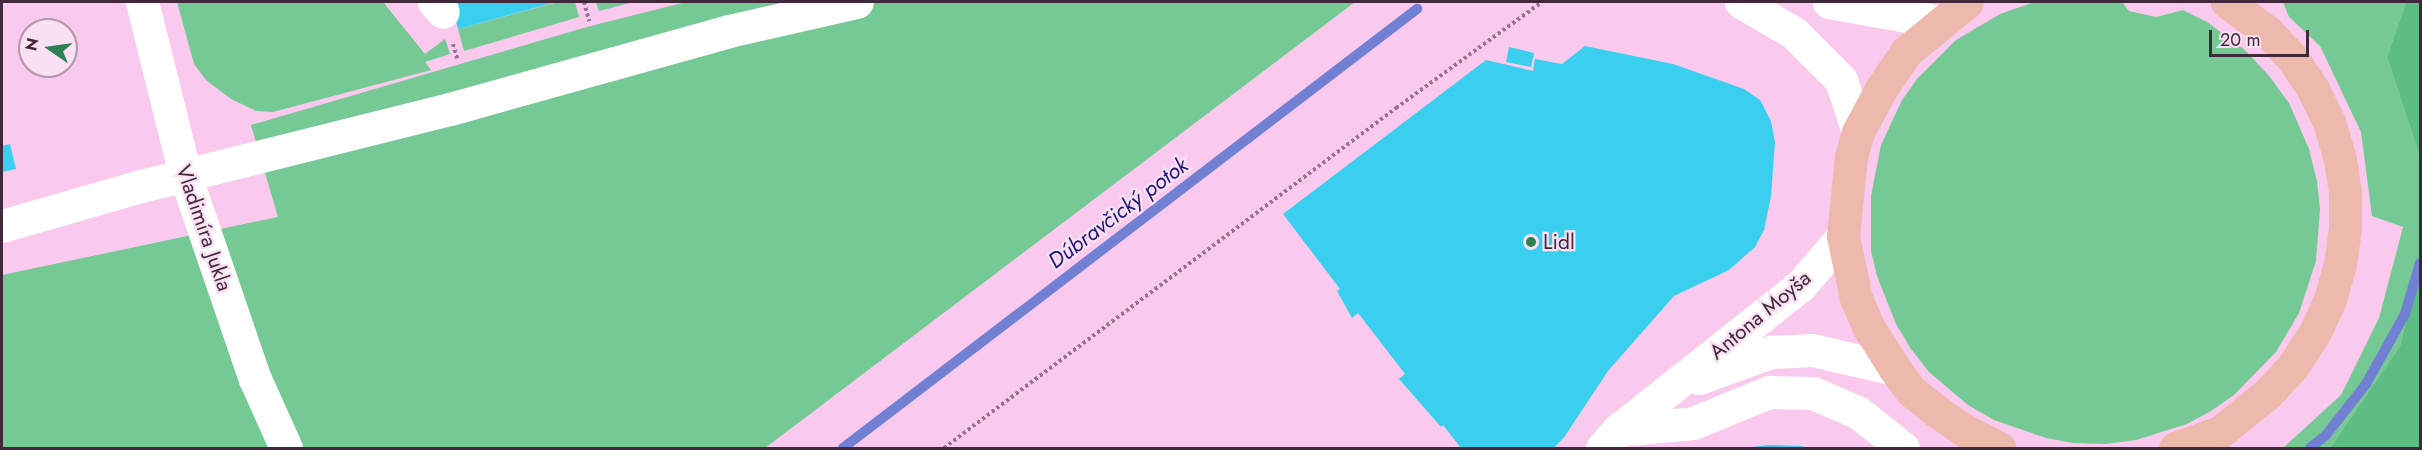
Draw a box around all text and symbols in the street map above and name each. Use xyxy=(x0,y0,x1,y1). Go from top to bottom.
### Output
north arrow xyxy=(18,18,78,78)
scale bar xyxy=(2212,18,2312,56)
text: 20 m xyxy=(2220,27,2260,53)
text: N xyxy=(19,36,45,53)
water label: Dúbravčický potok xyxy=(1043,152,1193,274)
street label: Vladimíra Jukla xyxy=(171,162,237,294)
place label: Lidl xyxy=(1543,229,1575,255)
marker: Lidl xyxy=(1524,235,1538,249)
street label: Antona Moyša xyxy=(1704,265,1816,365)

